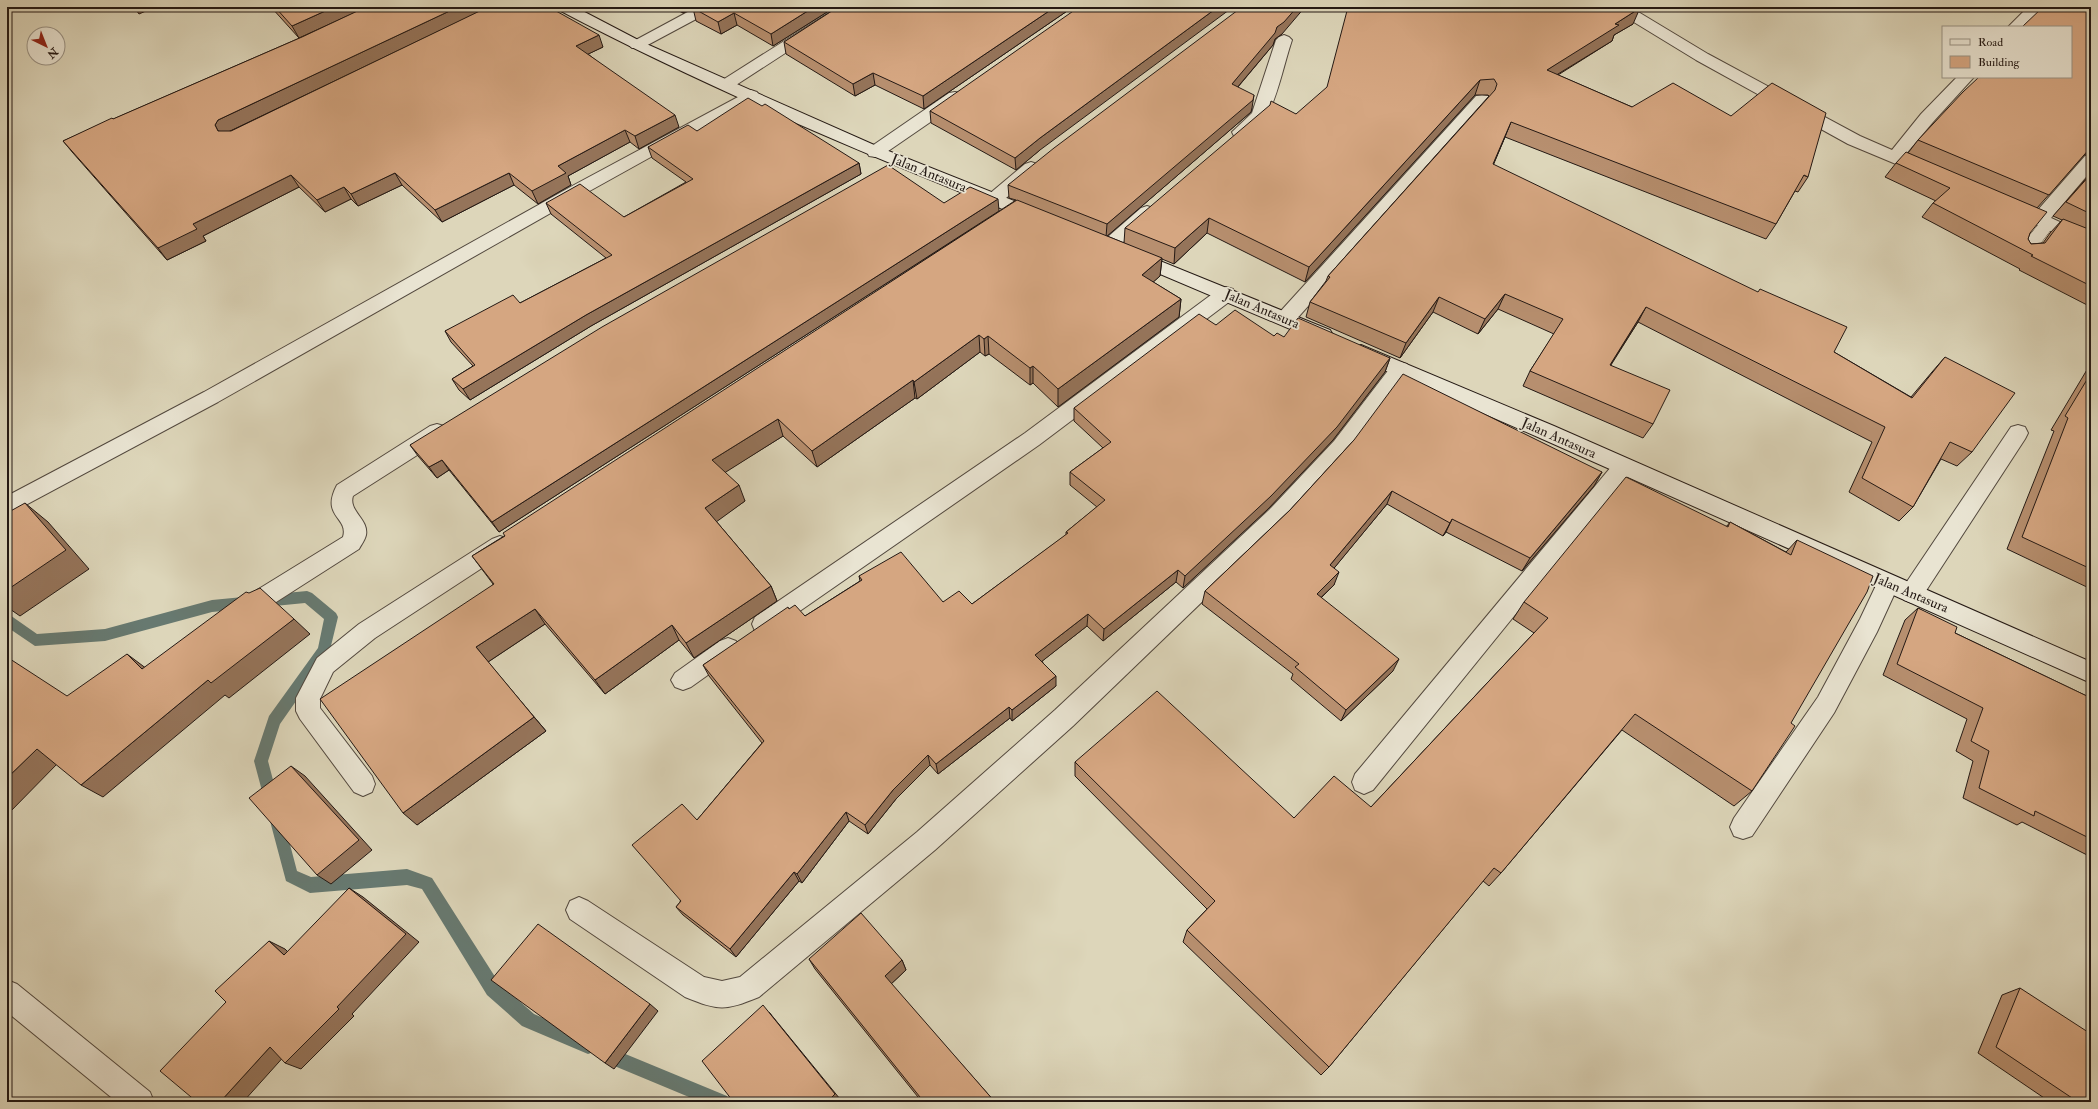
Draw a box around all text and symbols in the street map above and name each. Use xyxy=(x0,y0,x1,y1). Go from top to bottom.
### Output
north arrow xyxy=(26,26,66,66)
legend xyxy=(1942,26,2072,78)
text: Road xyxy=(1978,35,2003,50)
text: N xyxy=(44,44,61,62)
text: Building xyxy=(1978,55,2021,70)
street label: Jalan Antasura xyxy=(888,150,969,196)
street label: Jalan Antasura xyxy=(1221,285,1302,333)
street label: Jalan Antasura xyxy=(1518,414,1599,462)
street label: Jalan Antasura xyxy=(1870,569,1951,617)

